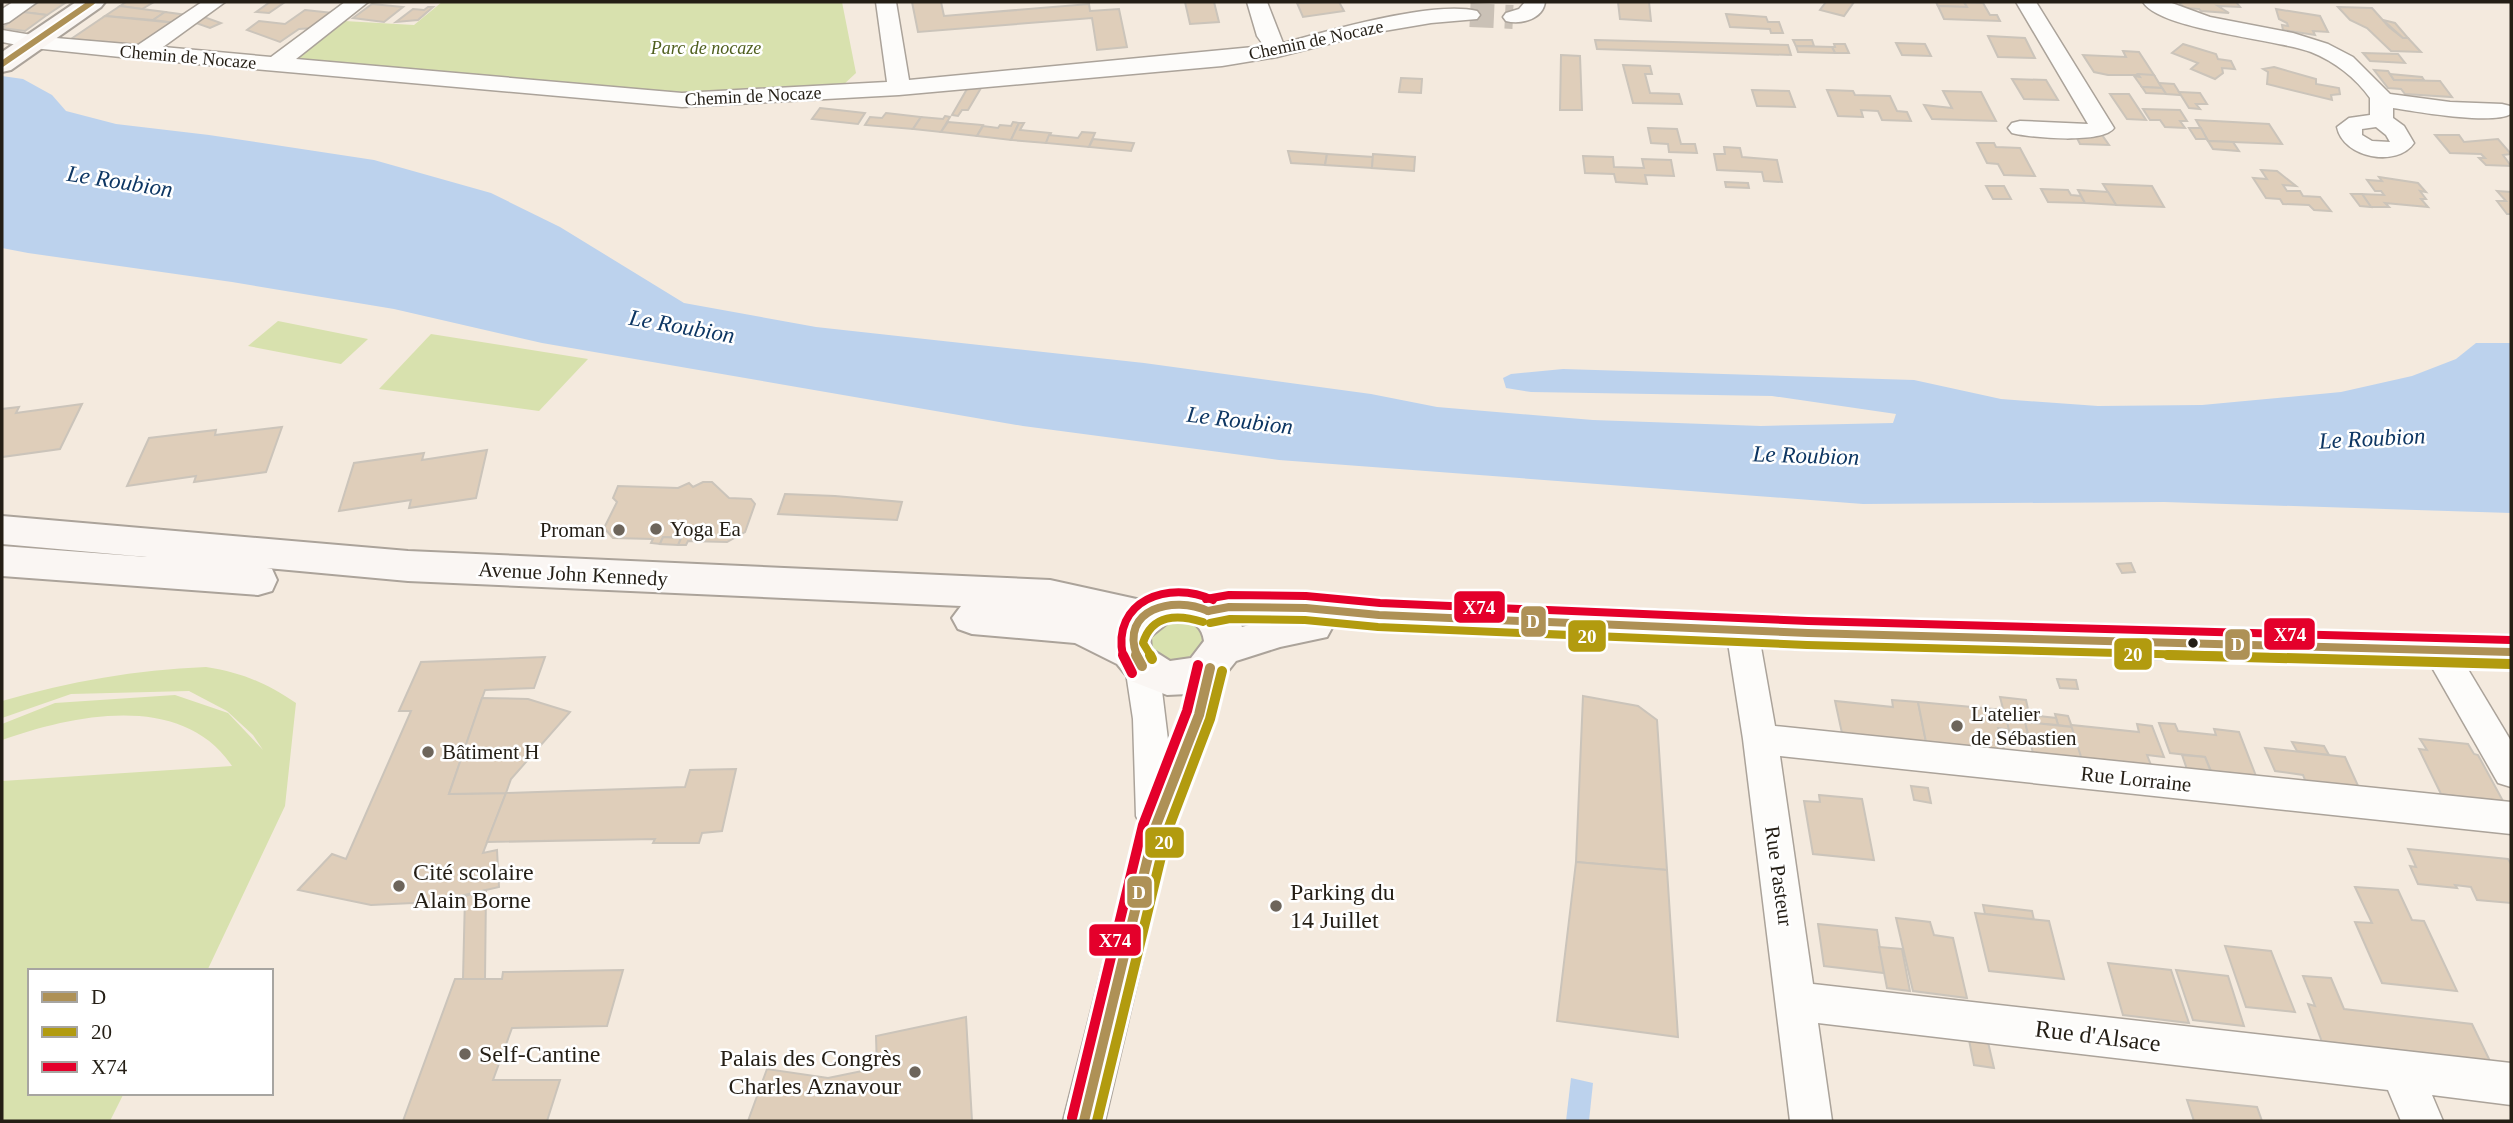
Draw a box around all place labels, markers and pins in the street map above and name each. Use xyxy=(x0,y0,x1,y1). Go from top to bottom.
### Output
place label: Yoga Ea xyxy=(670,517,741,541)
place label: Proman xyxy=(540,518,605,542)
marker: Yoga Ea xyxy=(648,521,664,537)
marker: Proman xyxy=(611,522,627,538)
unlabelled marker xyxy=(2186,636,2200,650)
place label: L'atelier de Sébastien xyxy=(1971,702,2077,750)
marker: L'atelier de Sébastien xyxy=(1949,718,1965,734)
place label: Bâtiment H xyxy=(442,740,539,764)
marker: Bâtiment H xyxy=(420,744,436,760)
place label: Cité scolaire Alain Borne xyxy=(413,859,534,913)
marker: Cité scolaire Alain Borne xyxy=(391,878,407,894)
place label: Parking du 14 Juillet xyxy=(1290,879,1395,933)
marker: Parking du 14 Juillet xyxy=(1268,898,1284,914)
place label: Self-Cantine xyxy=(479,1041,600,1067)
place label: Palais des Congrès Charles Aznavour xyxy=(720,1045,901,1099)
marker: Self-Cantine xyxy=(457,1046,473,1062)
marker: Palais des Congrès Charles Aznavour xyxy=(907,1064,923,1080)

